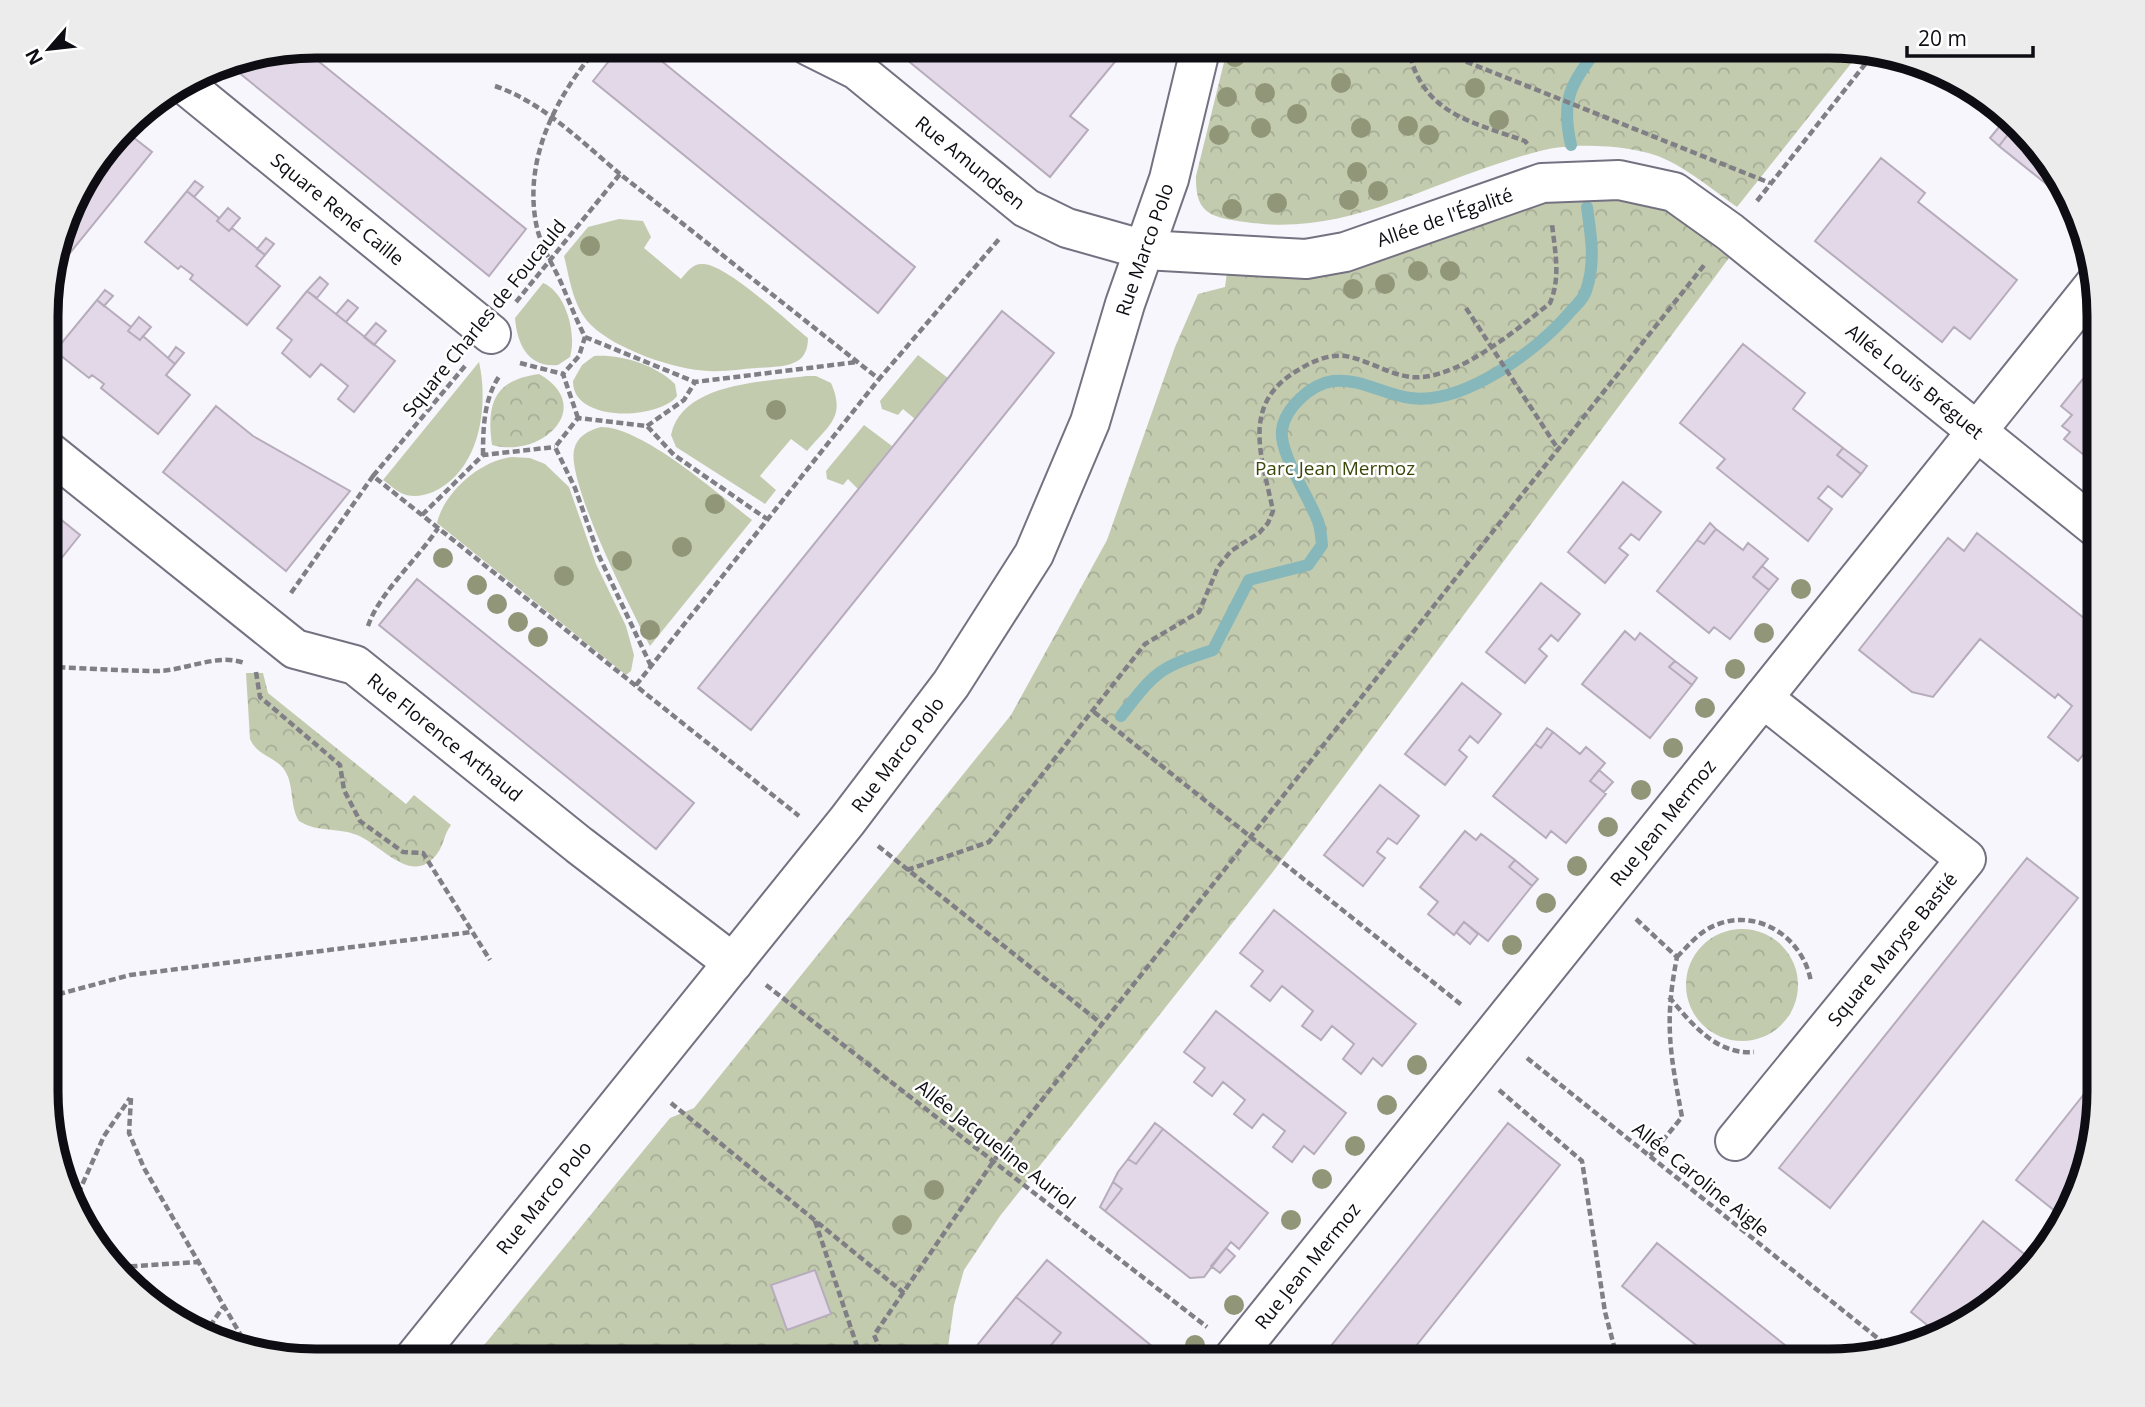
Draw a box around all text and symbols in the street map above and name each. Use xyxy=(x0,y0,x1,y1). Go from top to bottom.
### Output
north arrow xyxy=(14,14,84,84)
scale bar xyxy=(1907,14,2033,58)
text: 20 m xyxy=(1918,24,1967,52)
text: N xyxy=(19,44,49,70)
street label: Rue Amundsen xyxy=(910,110,1031,215)
street label: Square René Caille xyxy=(265,147,410,271)
street label: Rue Marco Polo xyxy=(1109,180,1180,319)
street label: Allée de l'Égalité xyxy=(1373,181,1516,253)
street label: Square Charles de Foucauld xyxy=(396,214,572,422)
street label: Allée Louis Bréguet xyxy=(1841,318,1989,445)
park label: Parc Jean Mermoz xyxy=(1255,455,1415,481)
street label: Rue Florence Arthaud xyxy=(362,667,528,807)
street label: Rue Marco Polo xyxy=(845,691,950,818)
street label: Rue Jean Mermoz xyxy=(1604,754,1722,892)
street label: Square Maryse Bastié xyxy=(1821,867,1963,1031)
street label: Allée Jacqueline Auriol xyxy=(911,1073,1081,1215)
street label: Allée Caroline Aigle xyxy=(1627,1116,1775,1242)
street label: Rue Marco Polo xyxy=(490,1135,597,1260)
street label: Rue Jean Mermoz xyxy=(1249,1197,1366,1335)

